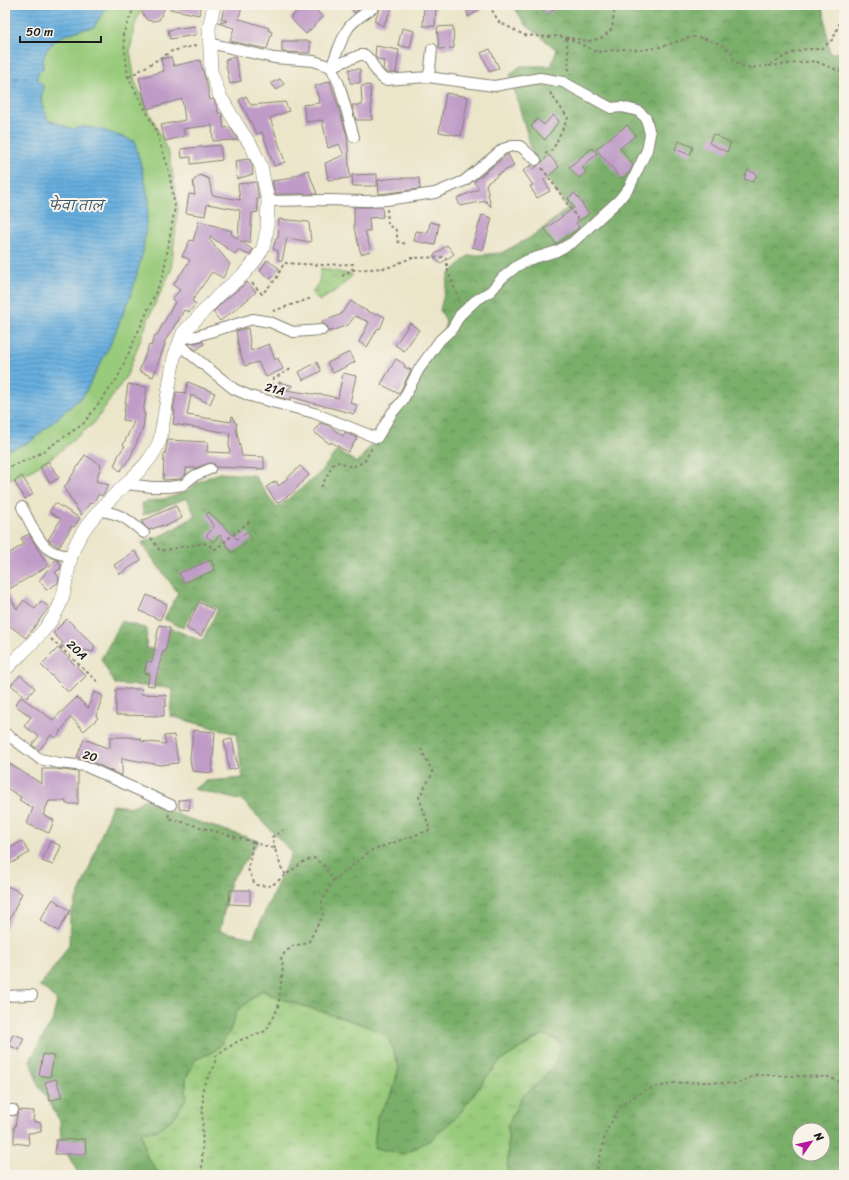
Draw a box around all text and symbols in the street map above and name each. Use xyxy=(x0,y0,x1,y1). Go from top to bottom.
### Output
scale bar xyxy=(20,18,101,44)
text: 50 m xyxy=(26,21,53,43)
water label: फेवा ताल xyxy=(49,194,107,217)
street label: 21A xyxy=(263,376,287,402)
street label: 20A xyxy=(61,634,93,666)
street label: 20 xyxy=(80,743,100,769)
north arrow xyxy=(791,1122,831,1162)
text: N xyxy=(808,1127,829,1145)

